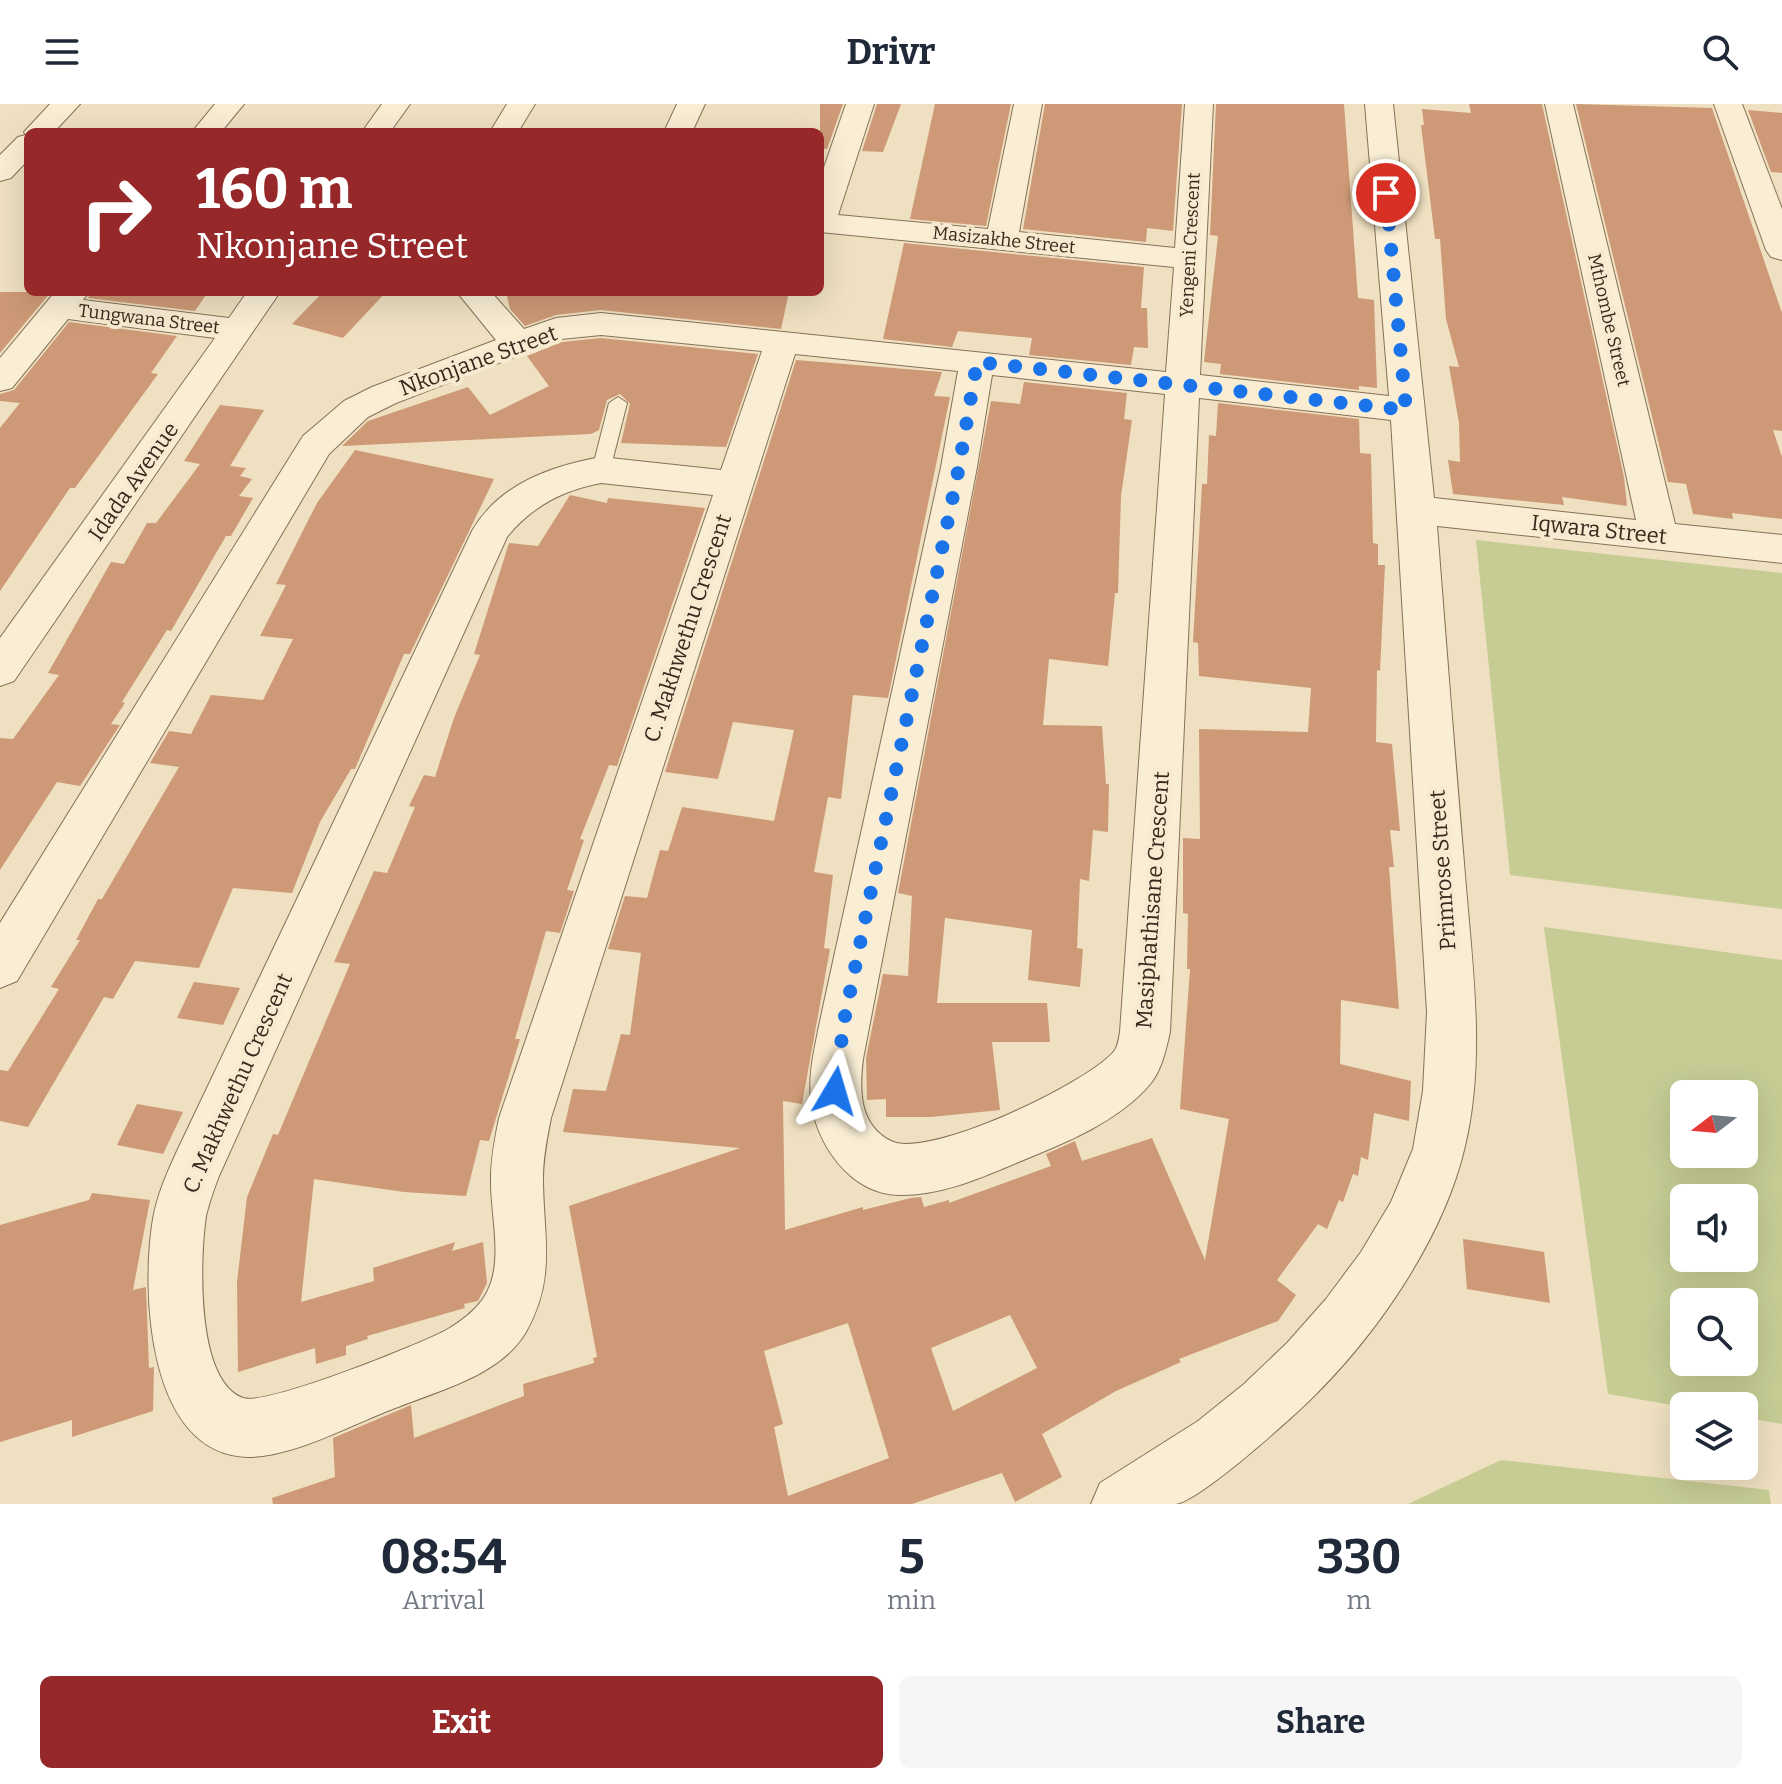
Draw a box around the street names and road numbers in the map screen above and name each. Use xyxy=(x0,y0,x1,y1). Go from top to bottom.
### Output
street label: Yengeni Crescent xyxy=(1175,171,1205,318)
street label: Masizakhe Street xyxy=(932,222,1077,258)
street label: Mthombe Street xyxy=(1583,251,1635,389)
street label: Tungwana Street xyxy=(77,299,221,339)
street label: Nkonjane Street xyxy=(395,319,561,402)
street label: Idada Avenue xyxy=(83,417,184,546)
street label: Iqwara Street xyxy=(1530,509,1668,550)
street label: C. Makhwethu Crescent xyxy=(638,511,737,746)
street label: Masiphathisane Crescent xyxy=(1130,770,1175,1030)
street label: Primrose Street xyxy=(1423,789,1462,951)
street label: C. Makhwethu Crescent xyxy=(177,969,298,1197)

